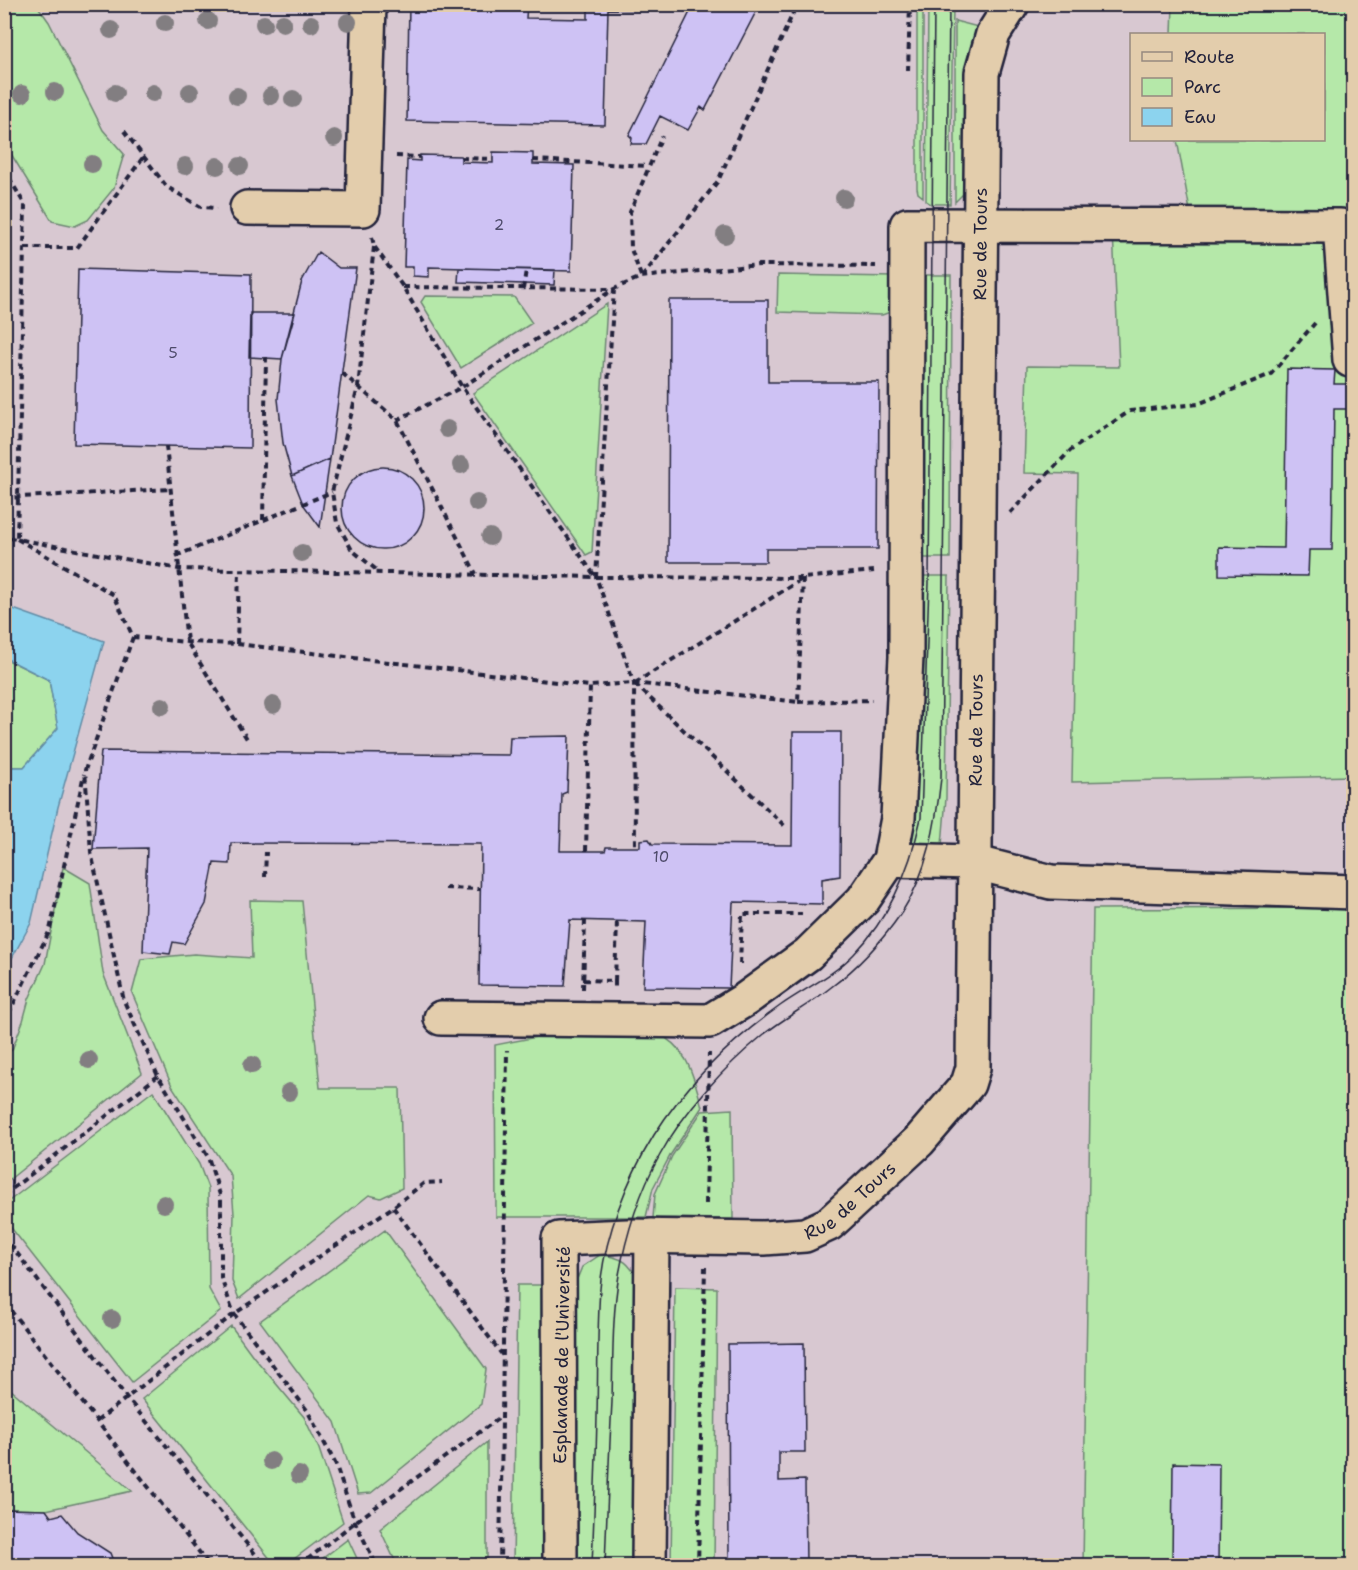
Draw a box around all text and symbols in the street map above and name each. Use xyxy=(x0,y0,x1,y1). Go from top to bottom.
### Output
legend xyxy=(1130,33,1325,141)
text: Route xyxy=(1184,45,1235,69)
text: Parc xyxy=(1184,75,1221,99)
text: Eau xyxy=(1184,105,1216,129)
street label: Rue de Tours xyxy=(968,187,993,301)
house number: 2 xyxy=(494,215,504,235)
house number: 5 xyxy=(168,343,178,363)
street label: Rue de Tours xyxy=(964,673,989,787)
house number: 10 xyxy=(653,847,669,867)
street label: Rue de Tours xyxy=(800,1156,901,1246)
street label: Esplanade de l'Université xyxy=(548,1246,576,1464)

